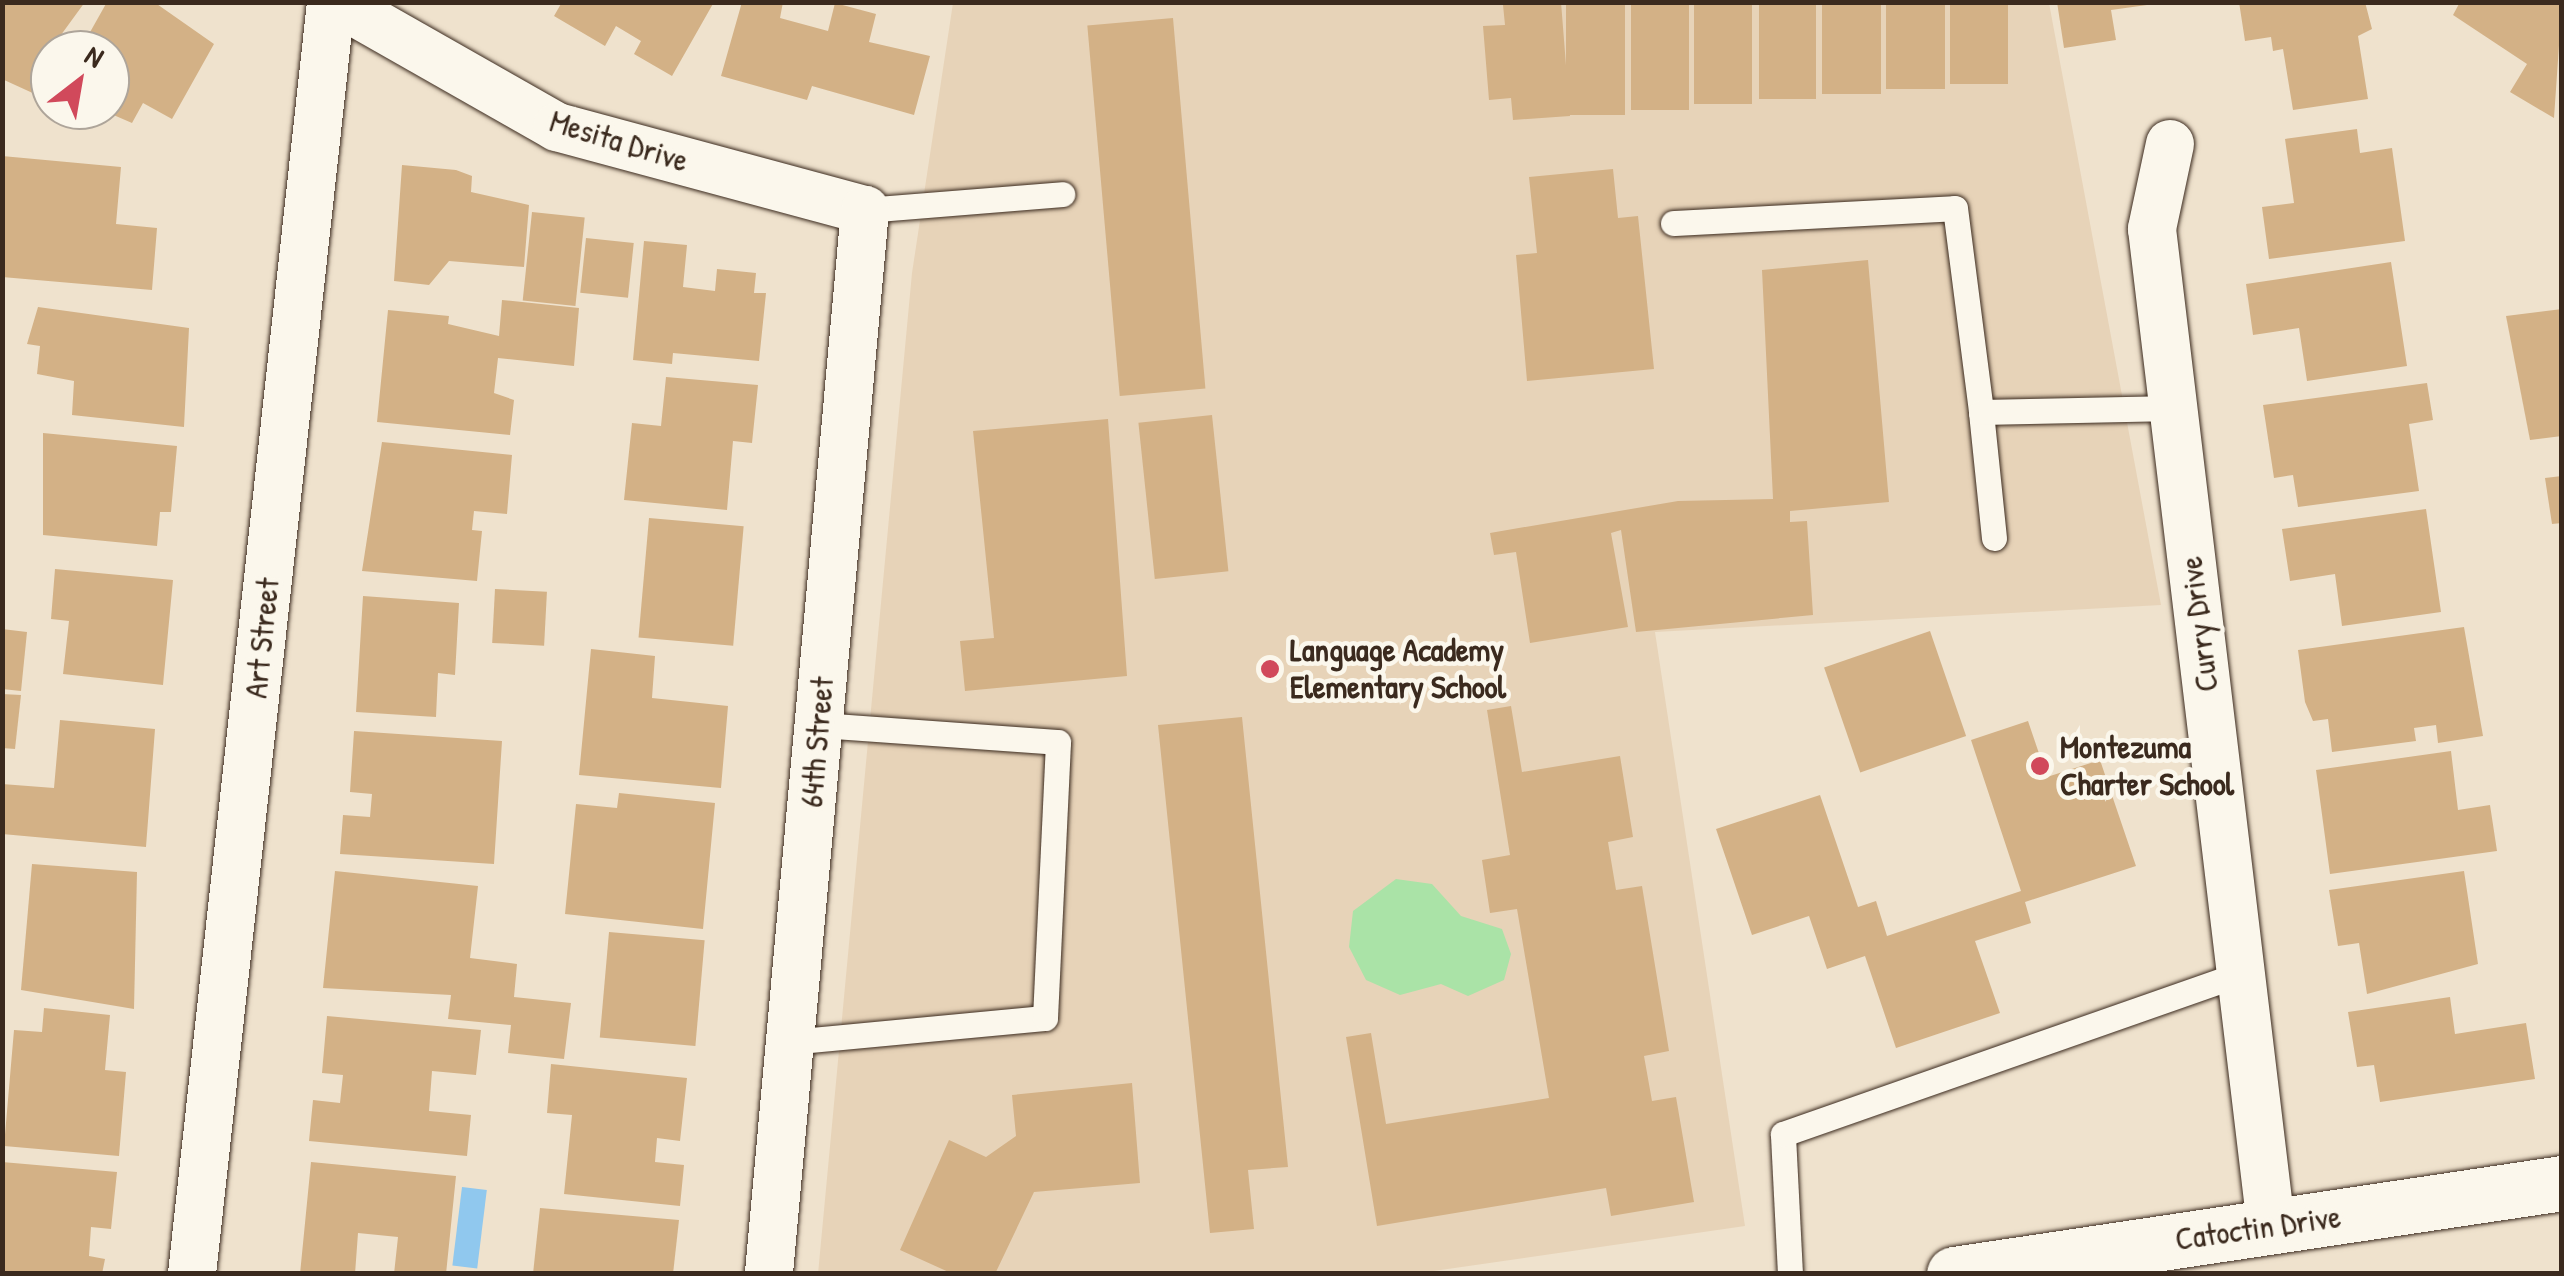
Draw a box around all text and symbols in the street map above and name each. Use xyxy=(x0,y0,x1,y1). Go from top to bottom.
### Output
north arrow xyxy=(30,30,130,130)
text: N xyxy=(78,36,111,76)
street label: Mesita Drive xyxy=(545,102,693,180)
street label: Curry Drive xyxy=(2172,554,2226,694)
street label: Art Street xyxy=(237,576,287,700)
place label: Language Academy Elementary School xyxy=(1290,632,1506,707)
marker: Language Academy Elementary School xyxy=(1259,658,1281,680)
street label: 64th Street xyxy=(792,675,842,809)
place label: Montezuma Charter School xyxy=(2060,729,2234,804)
marker: Montezuma Charter School xyxy=(2029,755,2051,777)
street label: Catoctin Drive xyxy=(2173,1197,2343,1259)

